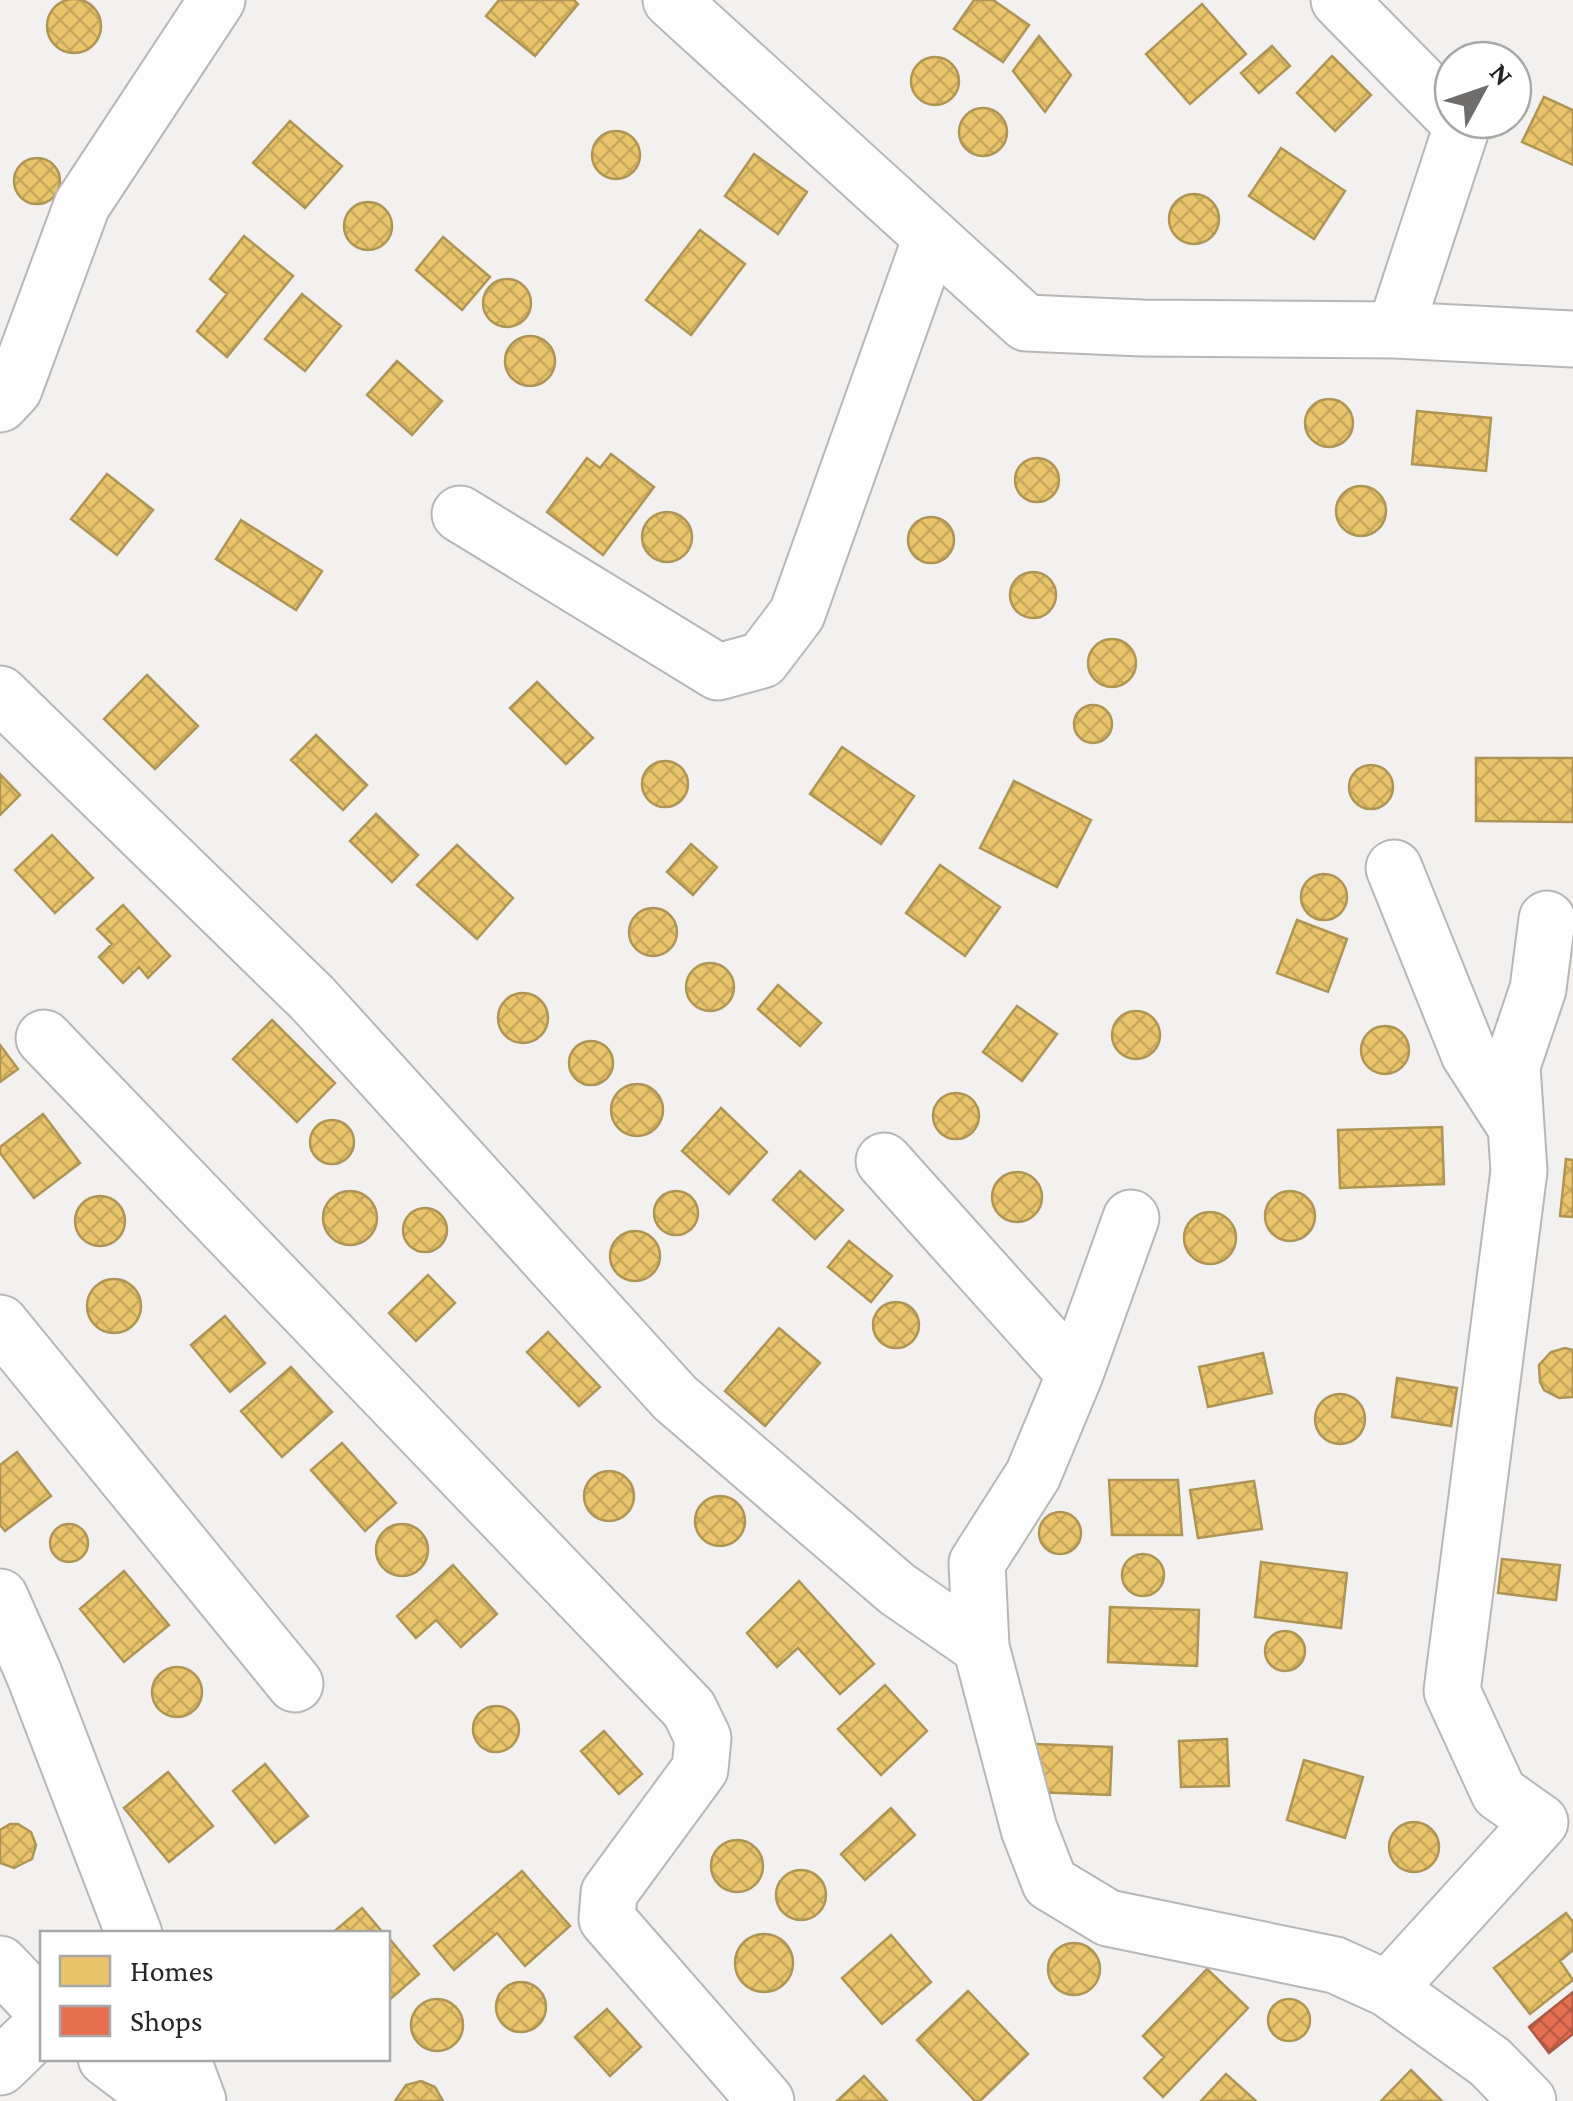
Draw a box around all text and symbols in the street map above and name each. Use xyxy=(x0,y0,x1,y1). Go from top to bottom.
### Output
north arrow xyxy=(1433,40,1533,140)
text: N xyxy=(1484,57,1520,92)
legend xyxy=(40,1931,390,2061)
text: Homes xyxy=(130,1954,214,1987)
text: Shops xyxy=(130,2004,203,2038)

